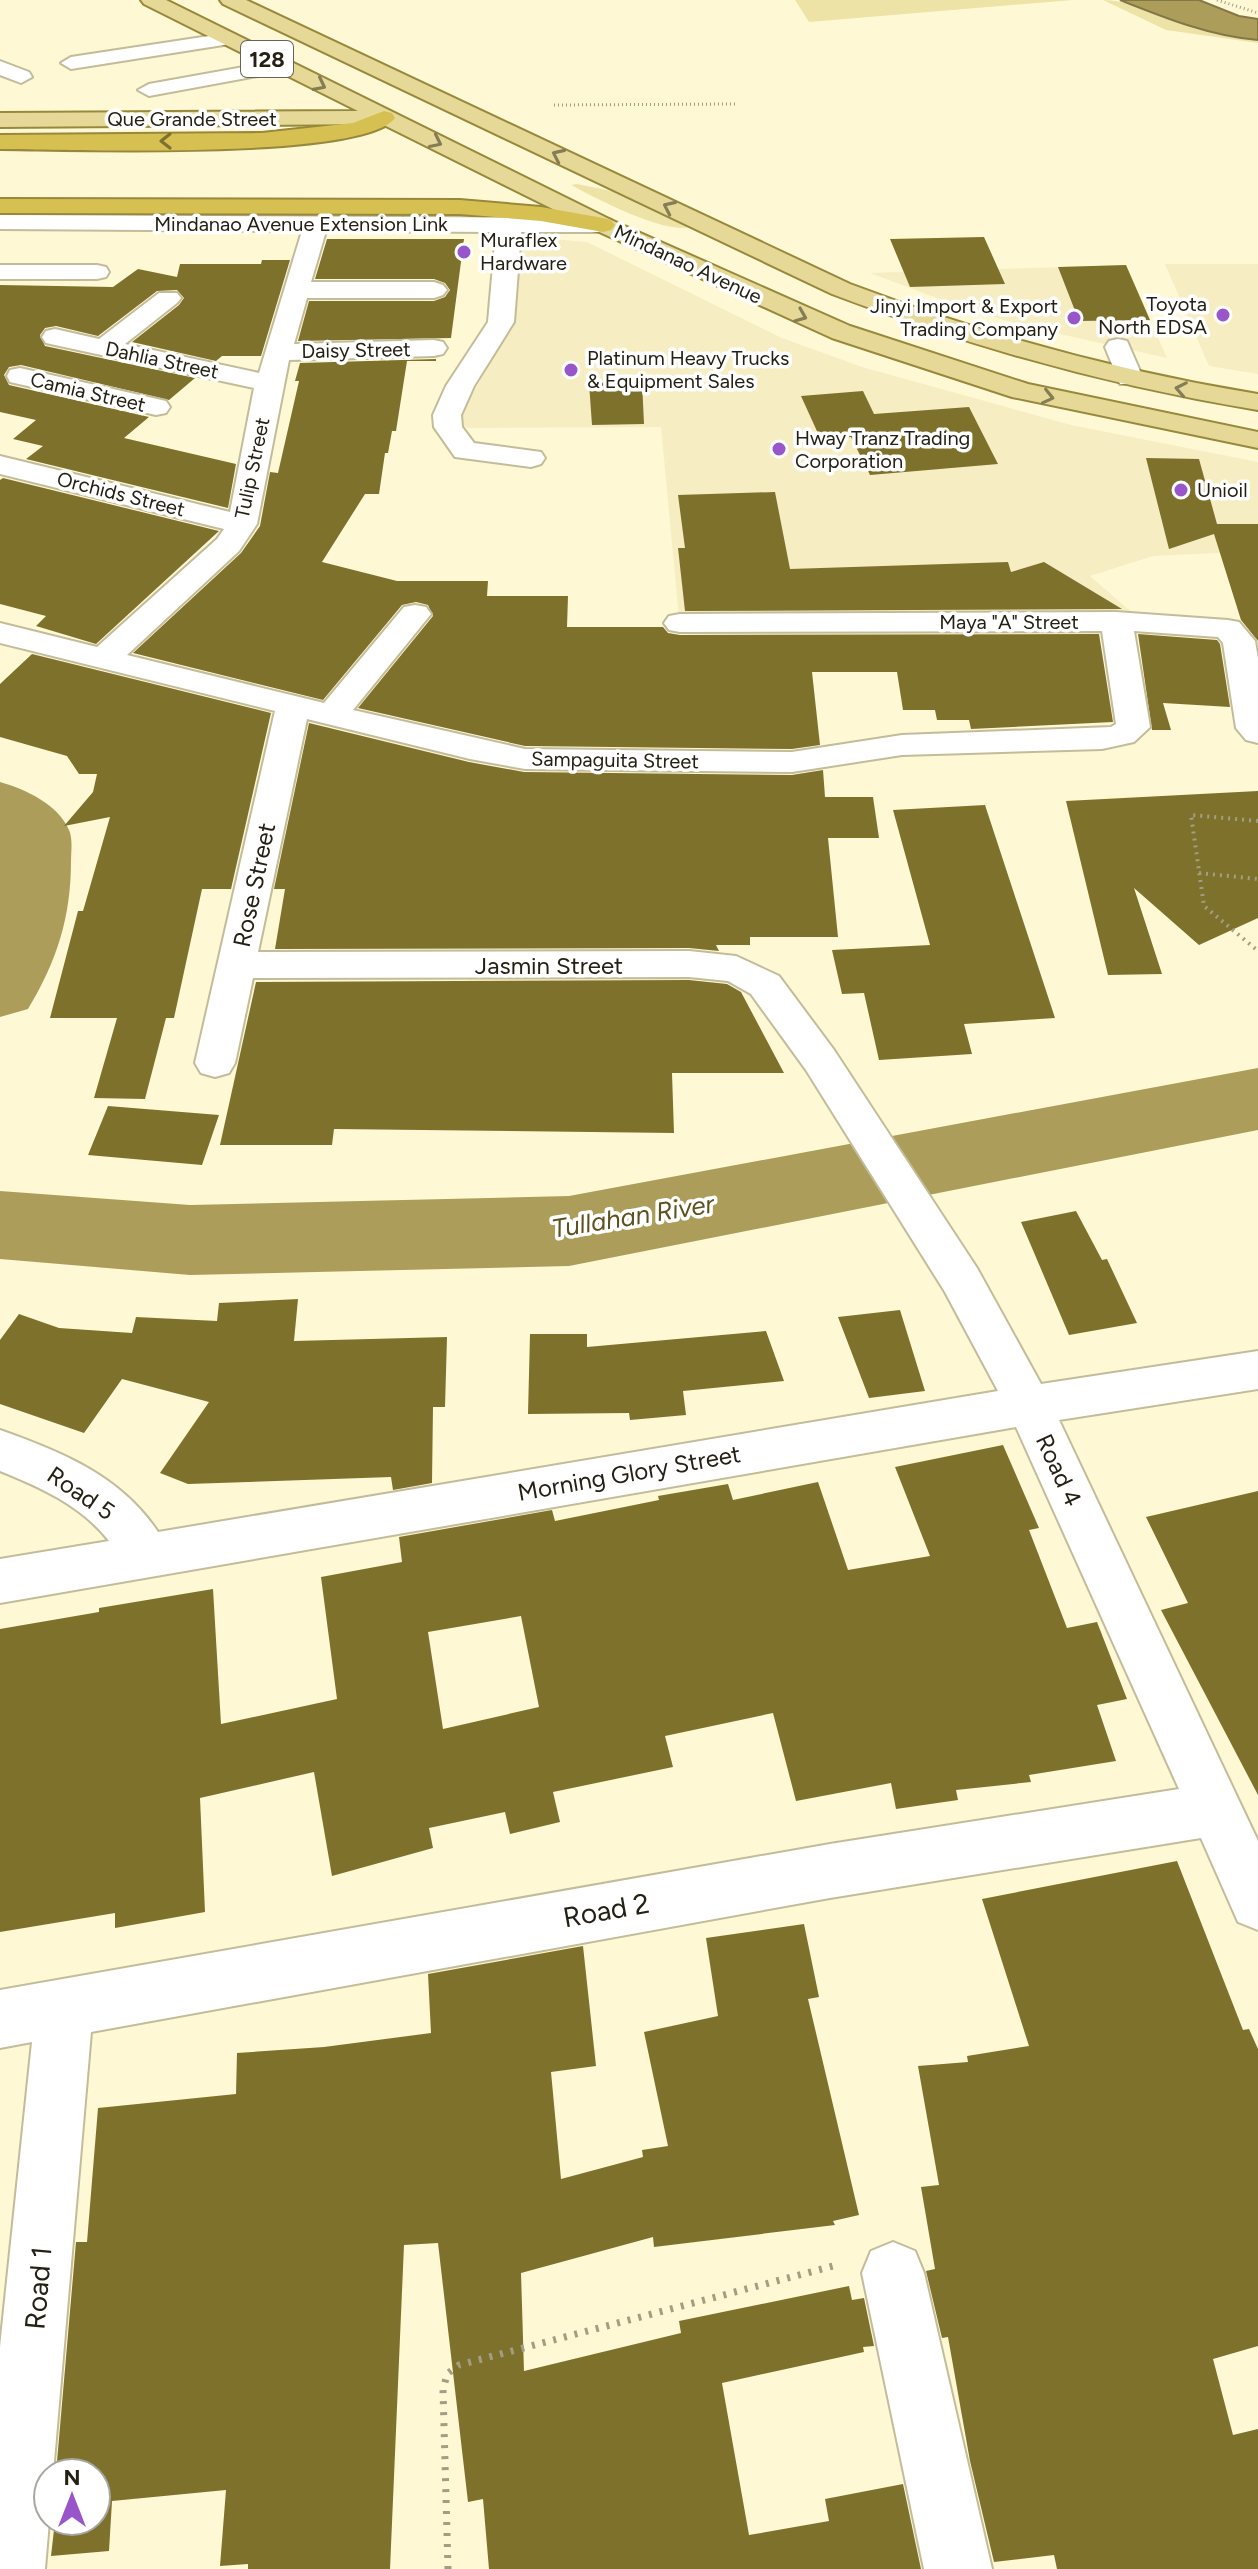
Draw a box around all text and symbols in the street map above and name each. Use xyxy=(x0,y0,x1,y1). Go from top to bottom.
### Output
road number: 128 xyxy=(241,41,293,77)
one-way arrow xyxy=(312,76,327,91)
street label: Que Grande Street xyxy=(107,107,277,131)
one-way arrow xyxy=(159,132,172,150)
one-way arrow xyxy=(427,133,442,148)
one-way arrow xyxy=(551,149,566,165)
one-way arrow xyxy=(663,201,677,217)
street label: Mindanao Avenue Extension Link xyxy=(154,212,448,236)
street label: Mindanao Avenue xyxy=(610,219,766,309)
place label: Muraflex Hardware xyxy=(480,228,567,275)
marker: Muraflex Hardware xyxy=(455,243,473,261)
place label: Toyota North EDSA xyxy=(1098,292,1207,339)
place label: Jinyi Import & Export Trading Company xyxy=(870,294,1058,341)
one-way arrow xyxy=(793,306,807,323)
marker: Toyota North EDSA xyxy=(1214,306,1232,324)
marker: Jinyi Import & Export Trading Company xyxy=(1065,309,1083,327)
street label: Dahlia Street xyxy=(103,336,221,384)
street label: Daisy Street xyxy=(301,337,411,363)
place label: Platinum Heavy Trucks & Equipment Sales xyxy=(587,346,789,393)
marker: Platinum Heavy Trucks & Equipment Sales xyxy=(562,361,580,379)
street label: Camia Street xyxy=(28,367,148,417)
one-way arrow xyxy=(1174,381,1188,398)
one-way arrow xyxy=(1040,388,1054,405)
street label: Tulip Street xyxy=(230,415,274,521)
place label: Hway Tranz Trading Corporation xyxy=(795,426,970,473)
marker: Hway Tranz Trading Corporation xyxy=(770,440,788,458)
street label: Orchids Street xyxy=(55,467,187,521)
place label: Unioil xyxy=(1197,478,1248,502)
marker: Unioil xyxy=(1172,481,1190,499)
street label: Maya "A" Street xyxy=(939,610,1079,634)
street label: Sampaguita Street xyxy=(531,747,699,773)
street label: Rose Street xyxy=(227,820,281,950)
street label: Jasmin Street xyxy=(475,951,623,980)
water label: Tullahan River xyxy=(550,1187,718,1245)
street label: Road 4 xyxy=(1030,1429,1088,1511)
street label: Morning Glory Street xyxy=(515,1439,743,1507)
street label: Road 5 xyxy=(42,1460,120,1526)
street label: Road 2 xyxy=(560,1886,652,1934)
street label: Road 1 xyxy=(17,2245,59,2331)
north arrow xyxy=(32,2457,112,2537)
text: N xyxy=(63,2464,81,2491)

